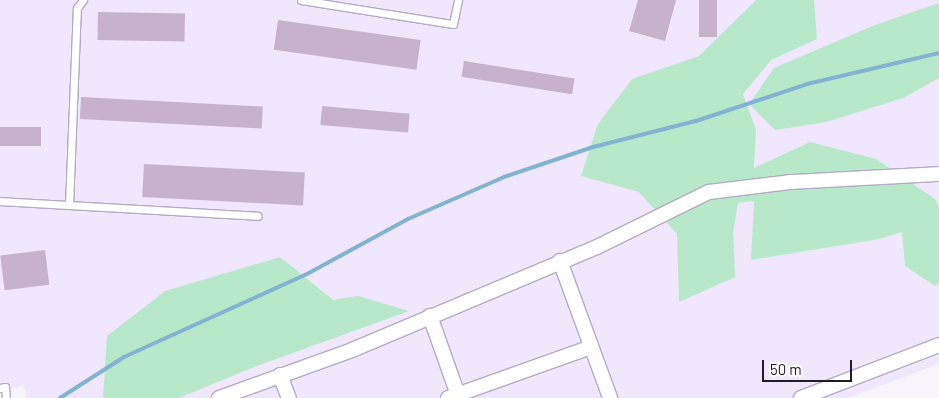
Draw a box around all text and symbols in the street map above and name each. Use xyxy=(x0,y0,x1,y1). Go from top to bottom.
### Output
scale bar xyxy=(764,350,854,382)
text: 50 m xyxy=(770,360,802,378)

